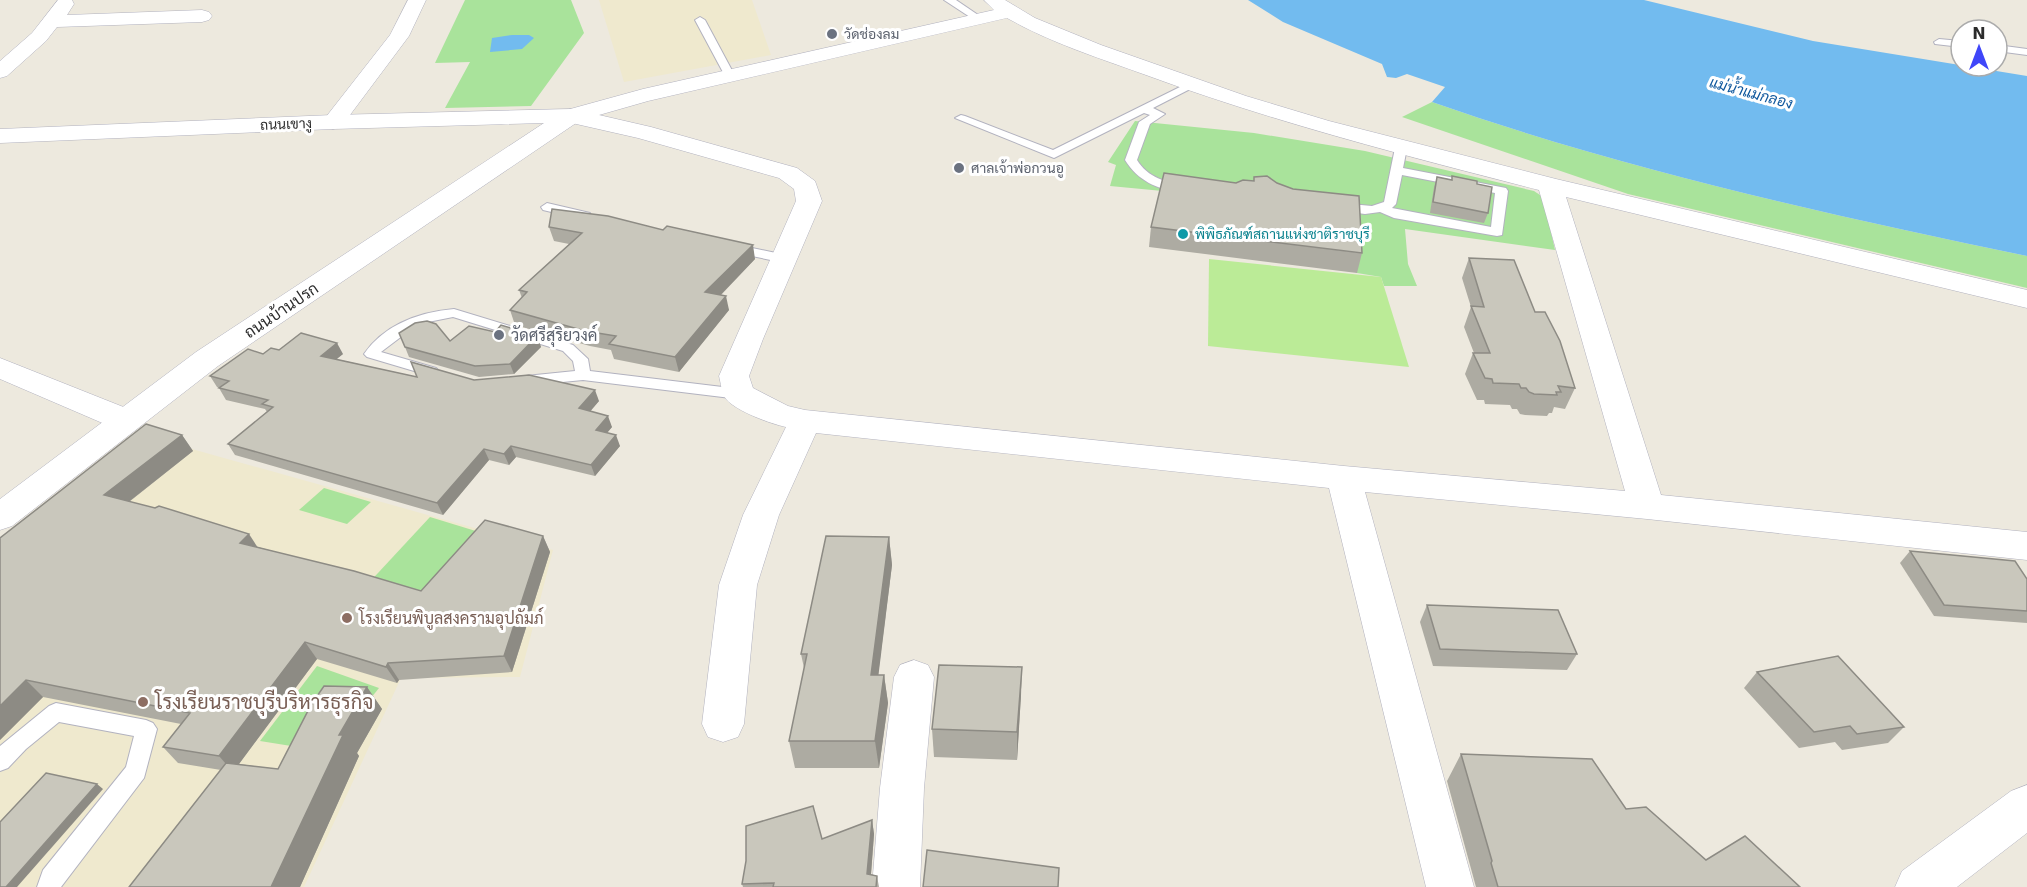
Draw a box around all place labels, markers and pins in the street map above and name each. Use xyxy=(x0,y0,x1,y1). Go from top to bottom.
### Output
place label: วัดช่องลม xyxy=(844,26,899,42)
marker: วัดช่องลม xyxy=(825,27,839,41)
place label: ศาลเจ้าพ่อกวนอู xyxy=(971,159,1064,178)
marker: ศาลเจ้าพ่อกวนอู xyxy=(952,161,966,175)
place label: พิพิธภัณฑ์สถานแห่งชาติราชบุรี xyxy=(1195,225,1370,244)
marker: พิพิธภัณฑ์สถานแห่งชาติราชบุรี xyxy=(1176,227,1190,241)
place label: วัดศรีสุริยวงค์ xyxy=(511,323,597,347)
marker: วัดศรีสุริยวงค์ xyxy=(492,328,506,342)
place label: โรงเรียนพิบูลสงครามอุปถัมภ์ xyxy=(358,606,544,630)
marker: โรงเรียนพิบูลสงครามอุปถัมภ์ xyxy=(340,611,354,625)
place label: โรงเรียนราชบุรีบริหารธุรกิจ xyxy=(154,689,373,716)
marker: โรงเรียนราชบุรีบริหารธุรกิจ xyxy=(136,695,150,709)

